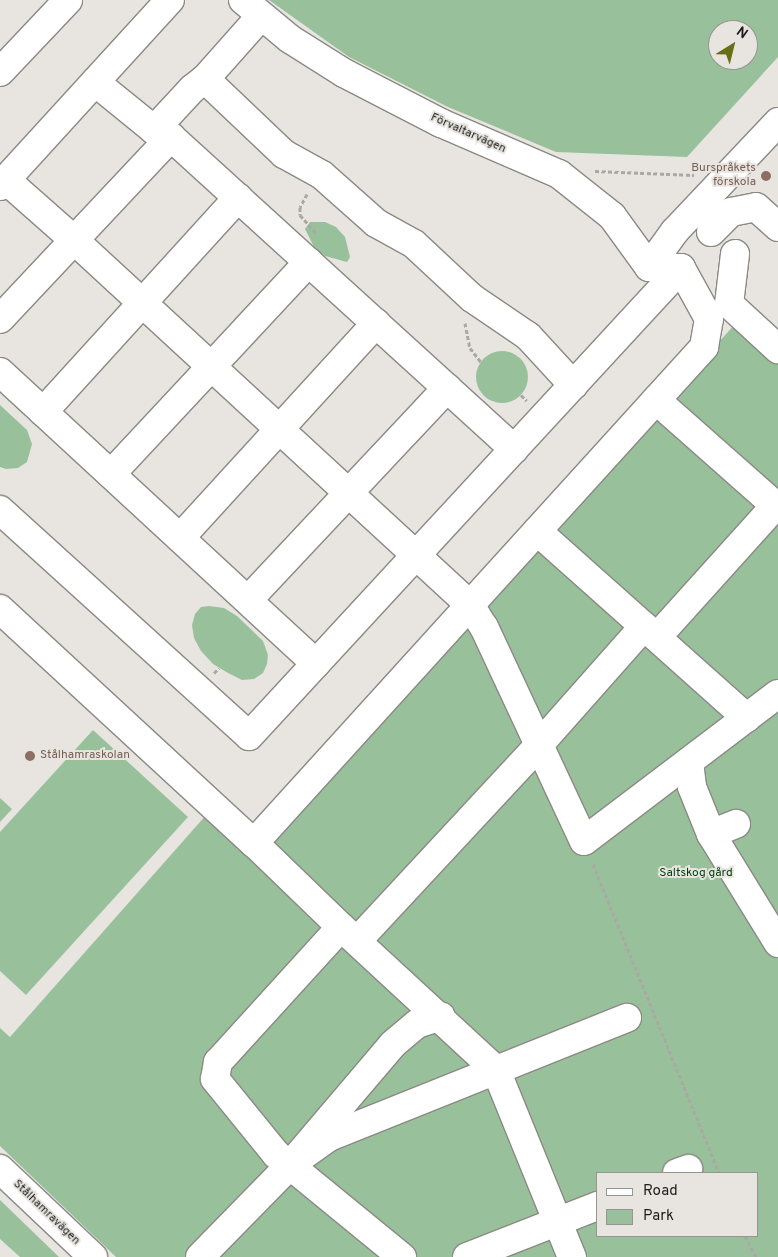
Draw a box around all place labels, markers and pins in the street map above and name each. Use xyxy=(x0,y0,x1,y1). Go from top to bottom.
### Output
place label: Burspråkets förskola xyxy=(691,162,756,190)
marker: Burspråkets förskola xyxy=(760,170,772,182)
place label: Stålhamraskolan xyxy=(40,749,130,763)
marker: Stålhamraskolan xyxy=(24,750,36,762)

